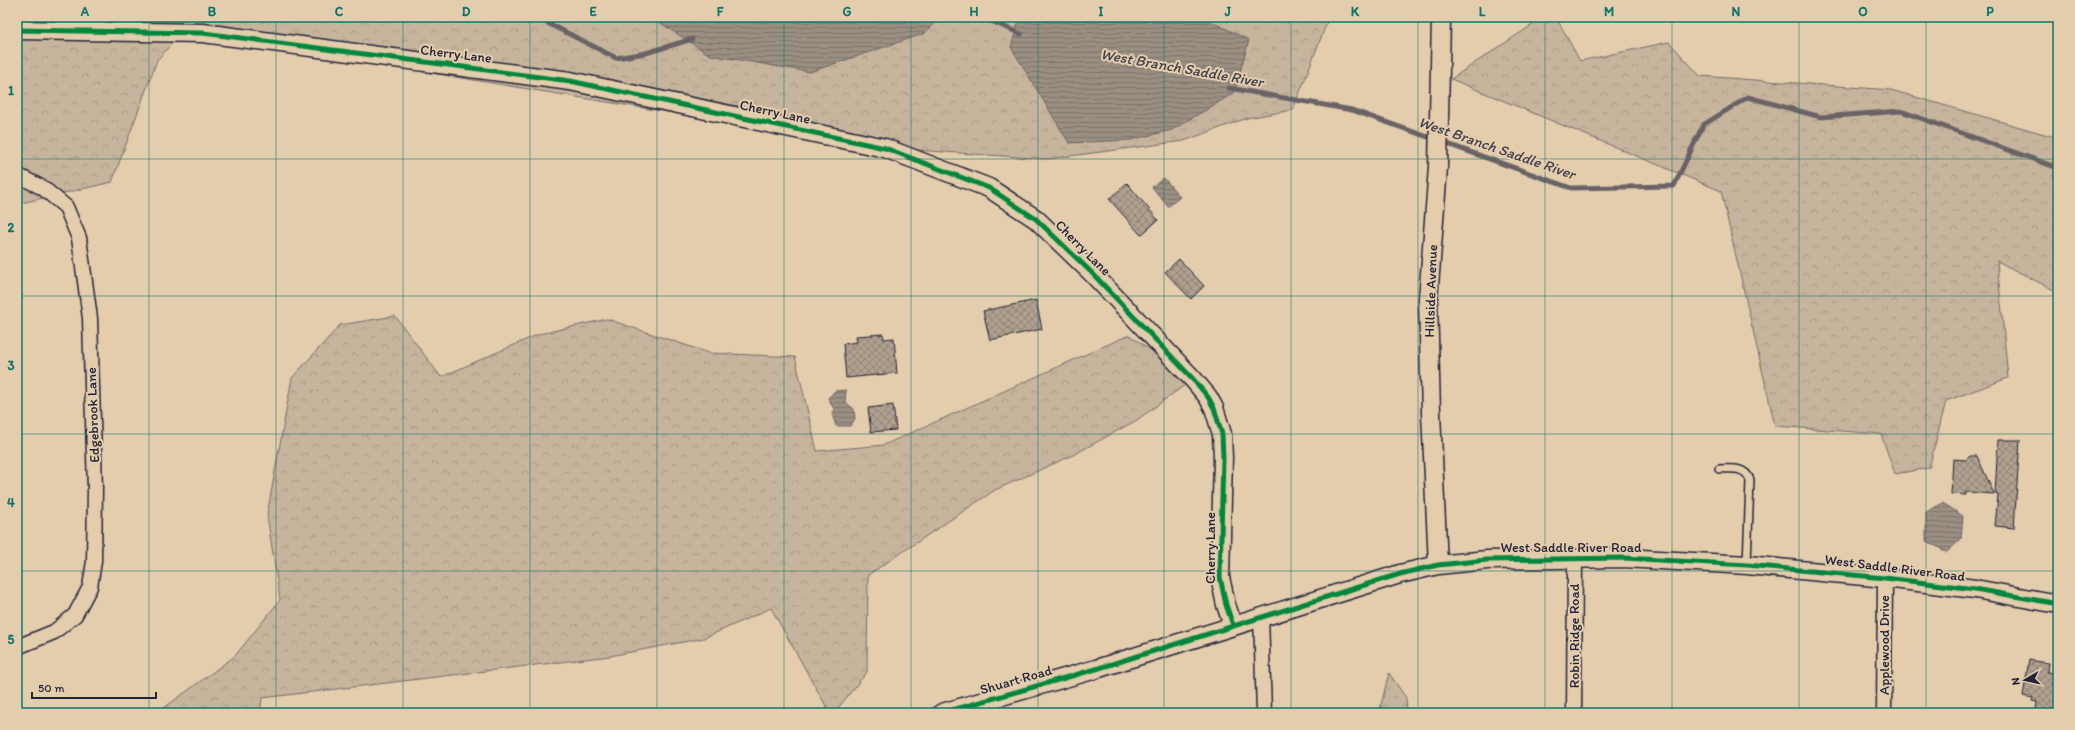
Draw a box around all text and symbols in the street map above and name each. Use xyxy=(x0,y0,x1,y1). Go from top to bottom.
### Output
text: A xyxy=(80,4,90,19)
text: B xyxy=(208,4,217,19)
text: C xyxy=(335,4,344,19)
text: D xyxy=(462,4,471,19)
text: E xyxy=(589,4,597,19)
text: F xyxy=(717,4,724,19)
text: G xyxy=(843,4,852,19)
text: H xyxy=(970,4,979,19)
text: I xyxy=(1099,4,1104,19)
text: J xyxy=(1224,4,1232,19)
text: K xyxy=(1351,4,1360,19)
text: L xyxy=(1479,4,1486,19)
text: M xyxy=(1604,4,1614,19)
text: N xyxy=(1732,4,1741,19)
text: O xyxy=(1858,4,1868,19)
text: P xyxy=(1986,4,1994,19)
street label: Cherry Lane xyxy=(419,41,493,67)
water label: West Branch Saddle River xyxy=(1099,45,1267,92)
text: 1 xyxy=(8,83,14,98)
street label: Cherry Lane xyxy=(738,96,812,128)
water label: West Branch Saddle River xyxy=(1416,113,1580,184)
street label: Cherry Lane xyxy=(1052,217,1115,280)
text: 2 xyxy=(8,220,15,235)
street label: Hillside Avenue xyxy=(1421,244,1441,338)
text: 3 xyxy=(7,358,15,373)
street label: Edgebrook Lane xyxy=(83,367,103,463)
text: 4 xyxy=(7,495,15,510)
street label: Cherry Lane xyxy=(1202,512,1219,584)
street label: West Saddle River Road xyxy=(1500,539,1642,556)
street label: West Saddle River Road xyxy=(1824,551,1967,585)
street label: Robin Ridge Road xyxy=(1566,583,1583,688)
street label: Applewood Drive xyxy=(1876,595,1893,695)
text: 5 xyxy=(8,632,15,647)
north arrow xyxy=(2005,660,2045,700)
street label: Shuart Road xyxy=(978,662,1054,698)
scale bar xyxy=(32,674,156,700)
text: N xyxy=(2009,677,2023,686)
text: 50 m xyxy=(38,681,64,695)

